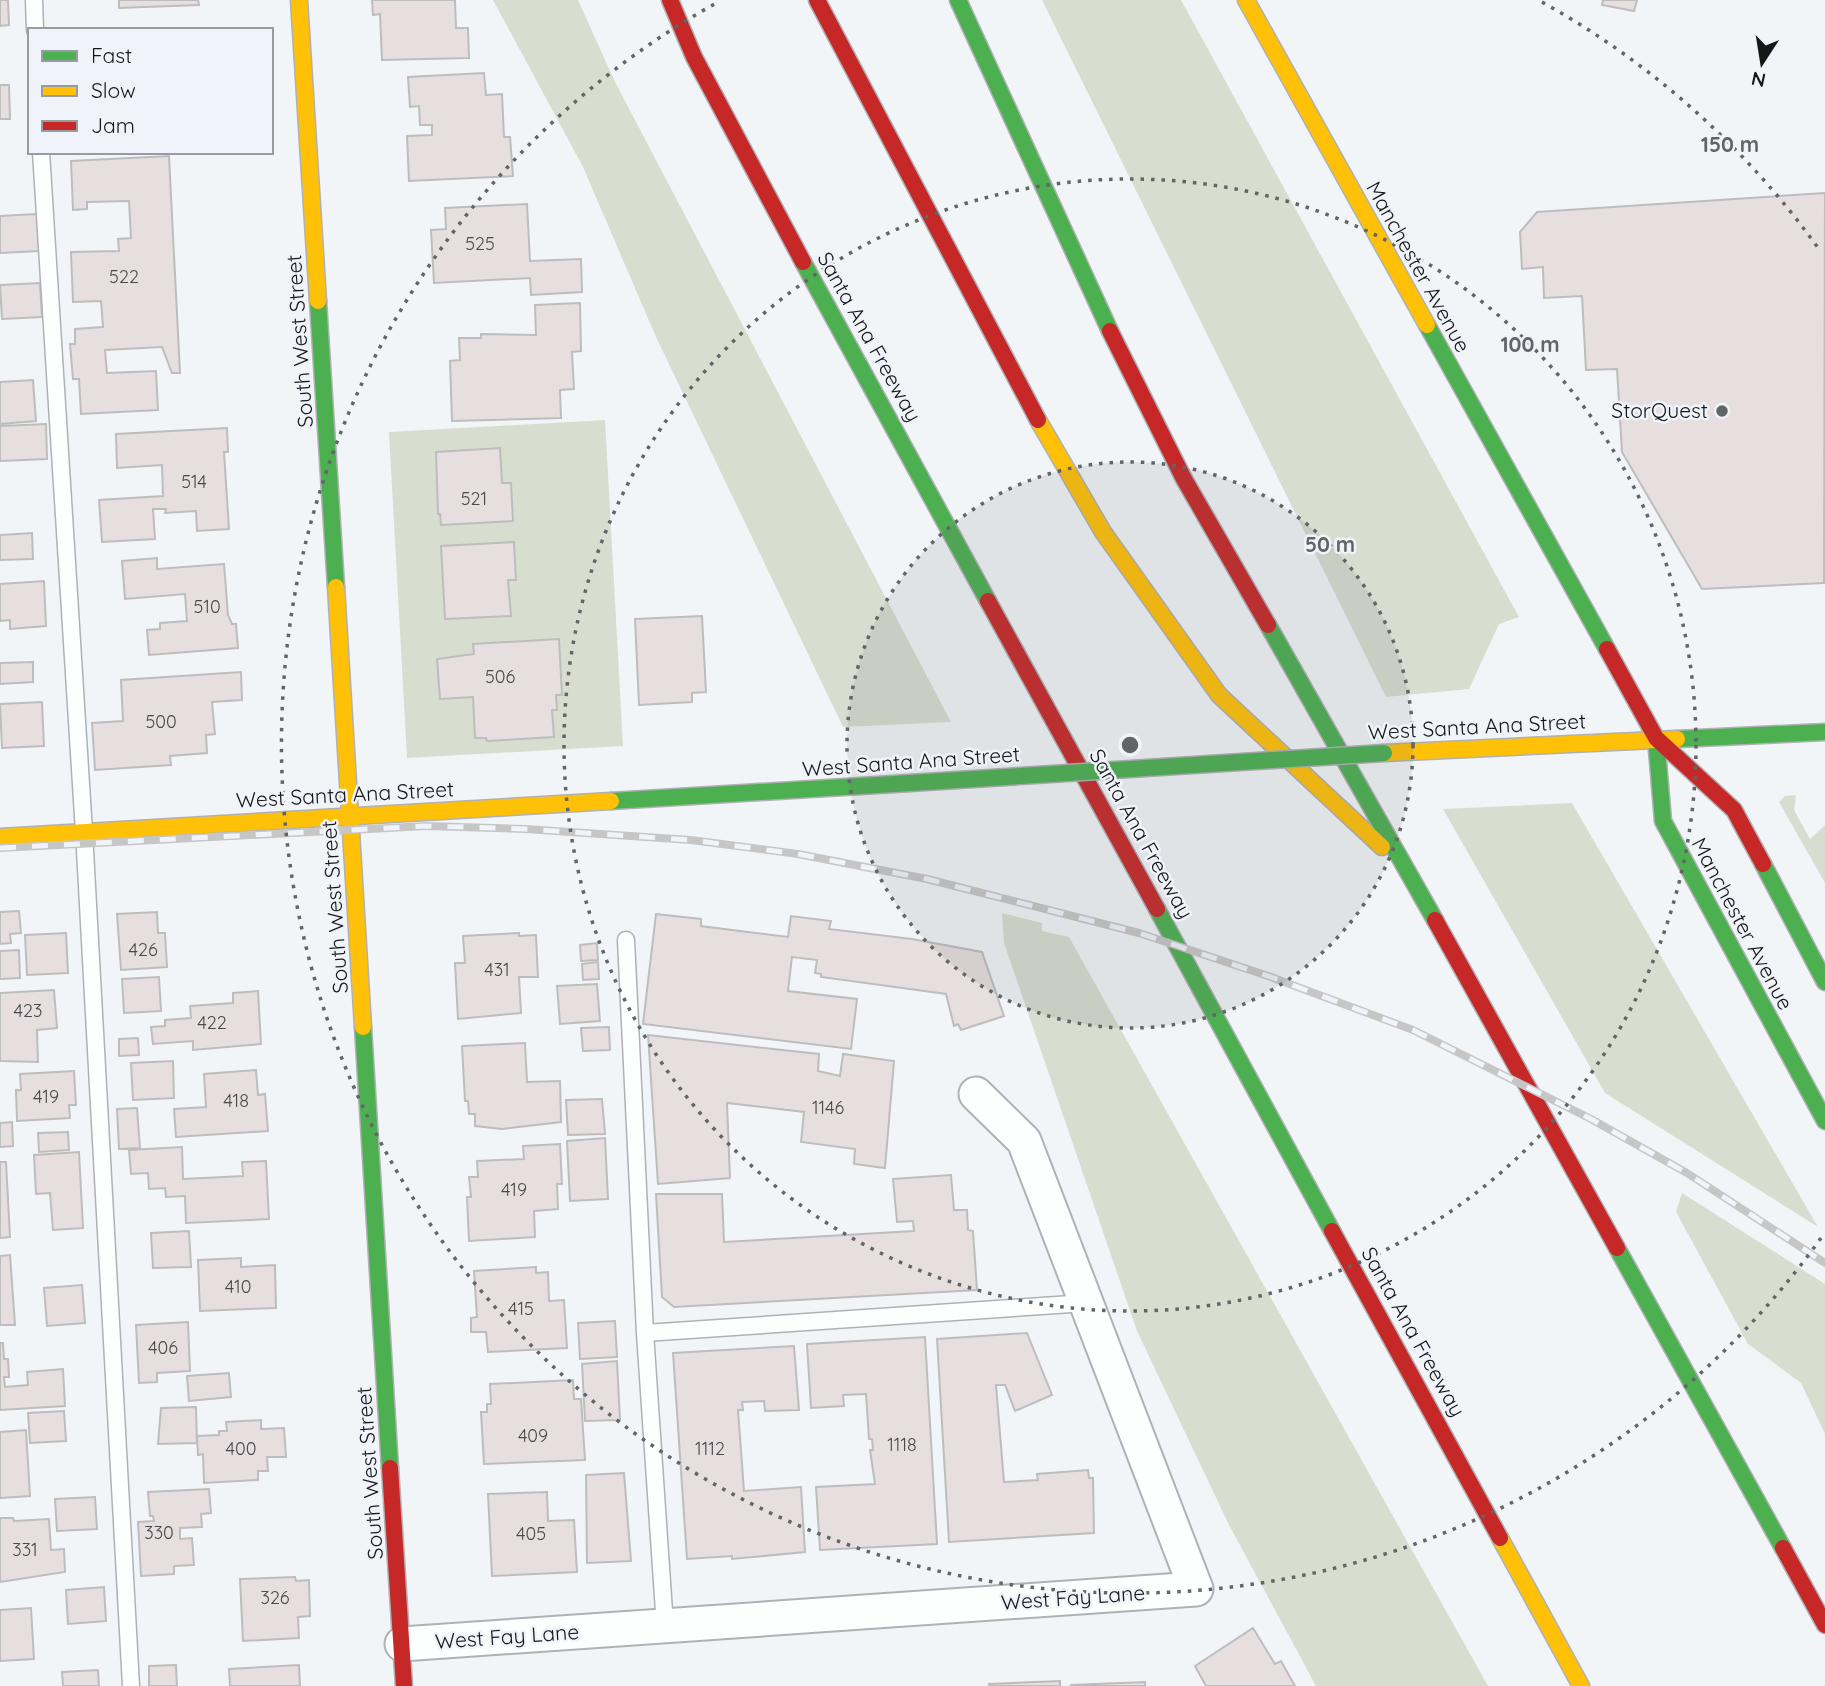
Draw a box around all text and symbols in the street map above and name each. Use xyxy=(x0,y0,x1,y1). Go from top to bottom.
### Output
legend xyxy=(28,28,273,154)
north arrow xyxy=(1727,28,1797,98)
text: Fast xyxy=(91,42,132,68)
text: N xyxy=(1749,66,1768,93)
text: Slow xyxy=(91,77,136,103)
text: Jam xyxy=(91,112,135,138)
text: 150 m xyxy=(1701,131,1759,157)
street label: Manchester Avenue xyxy=(1361,177,1477,356)
house number: 525 xyxy=(465,232,495,255)
street label: Santa Ana Freeway xyxy=(812,247,927,426)
street label: South West Street xyxy=(280,254,318,428)
house number: 522 xyxy=(109,265,139,288)
text: 100 m xyxy=(1500,331,1560,357)
place label: StorQuest xyxy=(1611,397,1708,423)
marker: StorQuest xyxy=(1714,403,1730,419)
house number: 514 xyxy=(181,470,207,493)
house number: 521 xyxy=(461,487,487,510)
text: 50 m xyxy=(1305,531,1355,557)
house number: 510 xyxy=(193,595,221,618)
house number: 506 xyxy=(485,665,515,688)
street label: West Santa Ana Street xyxy=(1367,707,1587,745)
house number: 500 xyxy=(145,710,177,733)
centre of rings xyxy=(1118,733,1142,757)
street label: West Santa Ana Street xyxy=(801,740,1021,782)
street label: Santa Ana Freeway xyxy=(1084,744,1199,923)
street label: West Santa Ana Street xyxy=(235,775,455,813)
street label: South West Street xyxy=(315,820,353,994)
street label: Manchester Avenue xyxy=(1687,833,1799,1014)
house number: 426 xyxy=(128,938,158,961)
house number: 431 xyxy=(484,958,510,981)
house number: 423 xyxy=(14,999,42,1022)
house number: 422 xyxy=(197,1011,227,1034)
house number: 419 xyxy=(33,1085,59,1108)
house number: 418 xyxy=(223,1089,249,1112)
house number: 1146 xyxy=(812,1096,844,1119)
house number: 419 xyxy=(501,1178,527,1201)
street label: Santa Ana Freeway xyxy=(1356,1242,1471,1421)
house number: 410 xyxy=(225,1275,251,1298)
house number: 415 xyxy=(508,1297,534,1320)
house number: 406 xyxy=(148,1336,178,1359)
street label: South West Street xyxy=(350,1386,388,1560)
house number: 409 xyxy=(518,1424,548,1447)
house number: 1118 xyxy=(887,1433,917,1456)
house number: 400 xyxy=(226,1437,256,1460)
house number: 1112 xyxy=(695,1437,725,1460)
house number: 330 xyxy=(144,1521,174,1544)
house number: 405 xyxy=(516,1522,546,1545)
house number: 331 xyxy=(12,1538,38,1561)
street label: West Fay Lane xyxy=(1000,1579,1146,1615)
house number: 326 xyxy=(260,1586,290,1609)
street label: West Fay Lane xyxy=(434,1618,580,1654)

